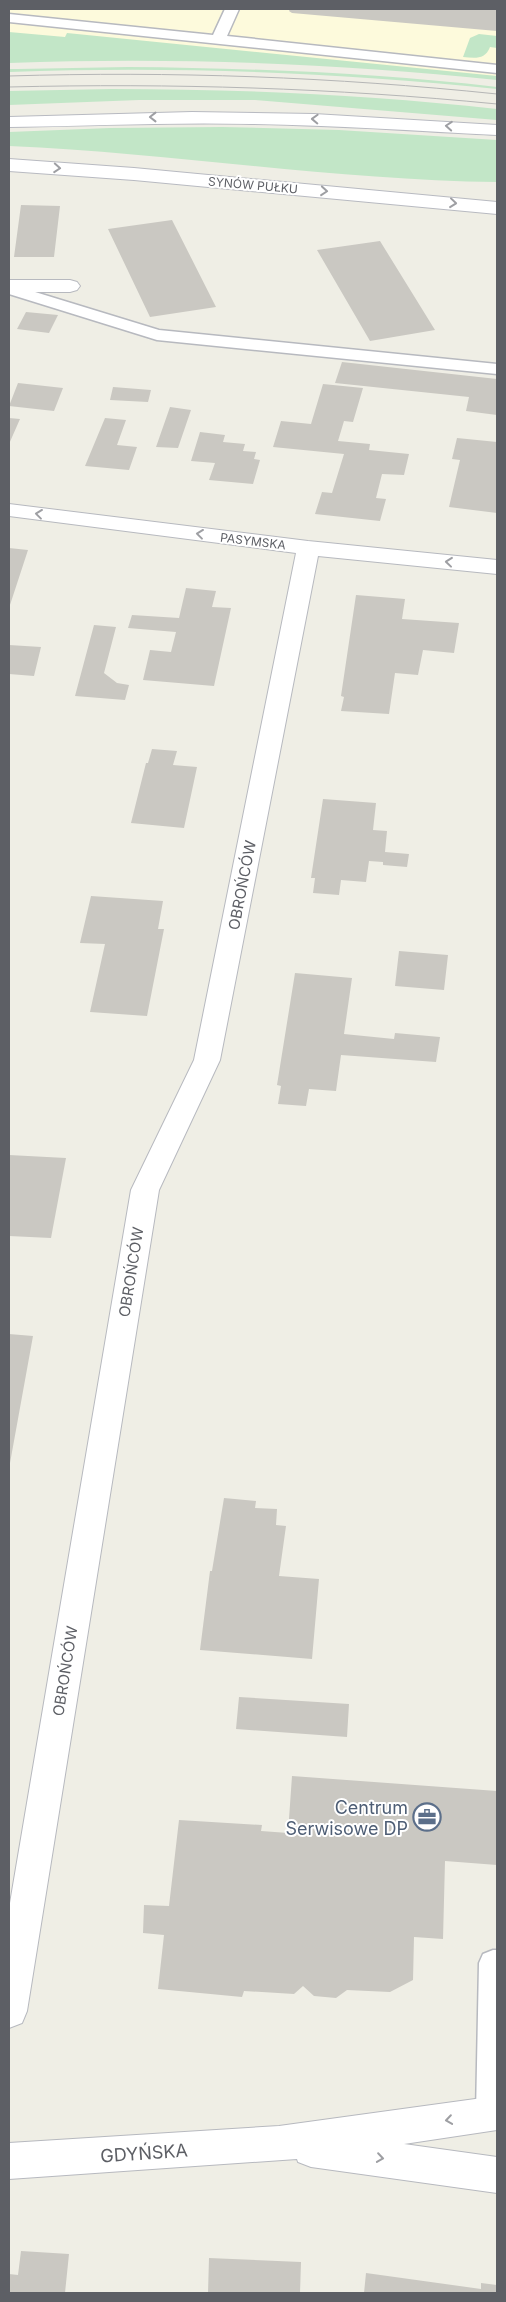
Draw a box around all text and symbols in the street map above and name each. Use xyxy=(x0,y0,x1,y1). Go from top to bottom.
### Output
one-way arrow xyxy=(148,112,156,122)
one-way arrow xyxy=(311,114,318,124)
one-way arrow xyxy=(444,121,452,132)
one-way arrow xyxy=(54,162,62,173)
street label: SYNÓW PUŁKU xyxy=(208,174,298,196)
one-way arrow xyxy=(320,186,328,197)
one-way arrow xyxy=(450,197,458,208)
one-way arrow xyxy=(35,509,43,520)
one-way arrow xyxy=(196,529,204,540)
street label: PASYMSKA xyxy=(219,530,287,552)
one-way arrow xyxy=(444,557,452,568)
street label: OBROŃCÓW xyxy=(224,838,260,931)
street label: OBROŃCÓW xyxy=(115,1225,148,1318)
street label: OBROŃCÓW xyxy=(49,1624,82,1717)
place label: Centrum Serwisowe DP xyxy=(286,1797,408,1839)
office icon: Centrum Serwisowe DP xyxy=(412,1802,442,1832)
one-way arrow xyxy=(445,2114,453,2125)
street label: GDYŃSKA xyxy=(99,2138,188,2167)
one-way arrow xyxy=(375,2153,384,2163)

